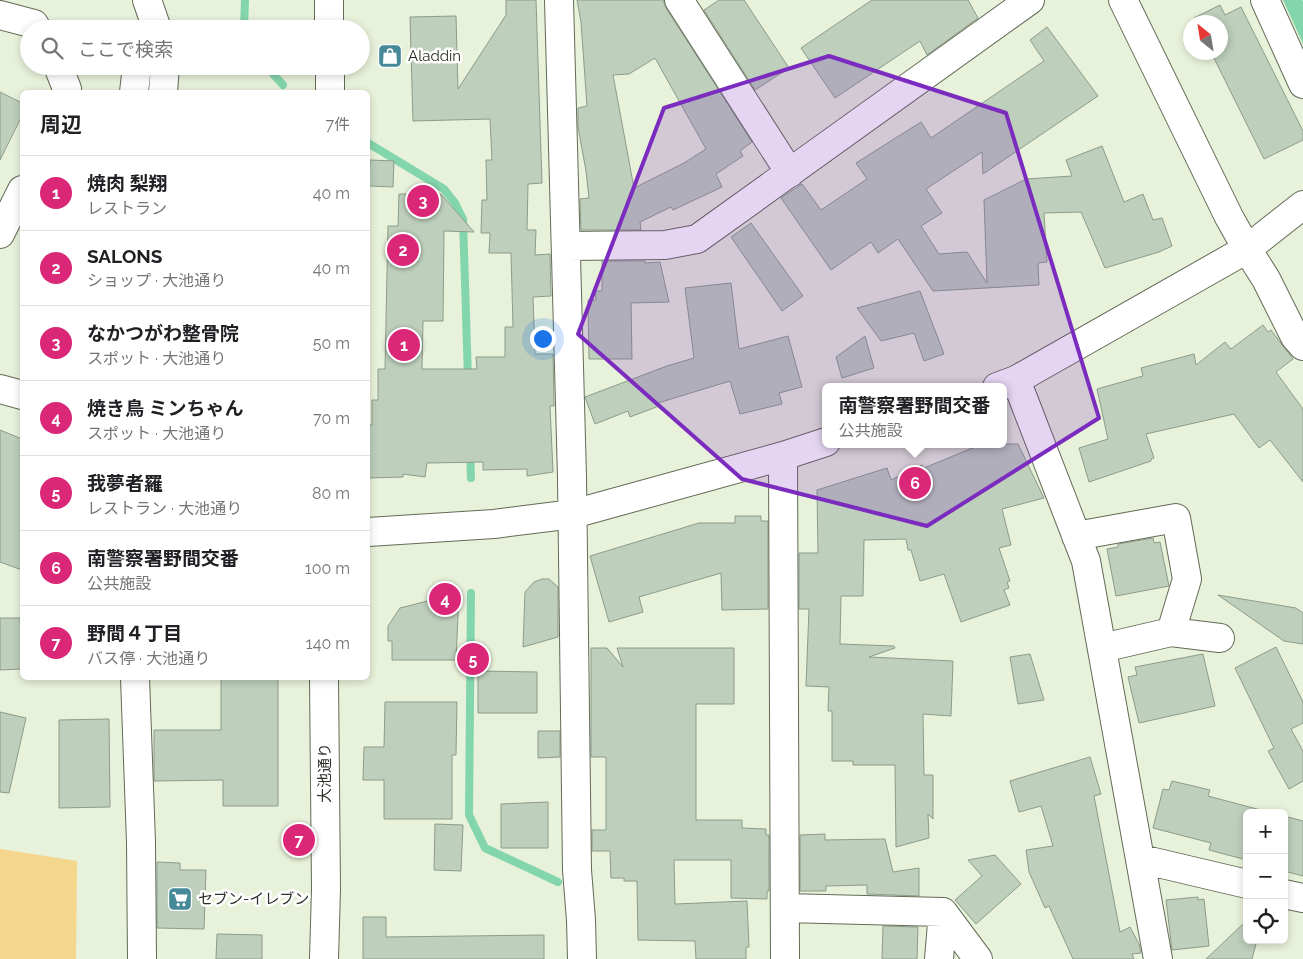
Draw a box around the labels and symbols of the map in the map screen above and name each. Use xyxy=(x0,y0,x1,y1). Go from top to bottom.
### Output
north arrow xyxy=(1183,15,1228,60)
shop icon: Aladdin xyxy=(377,43,403,69)
place label: Aladdin xyxy=(408,47,461,65)
pin: 3 xyxy=(407,182,439,220)
pin: 2 xyxy=(387,231,419,269)
pin: 1 xyxy=(388,326,420,364)
your location xyxy=(530,326,556,352)
pin: 6 xyxy=(899,464,931,502)
pin: 4 xyxy=(429,580,461,618)
pin: 5 xyxy=(457,640,489,678)
street label: 大池通り xyxy=(316,743,334,803)
pin: 7 xyxy=(283,821,315,859)
supermarket icon: セブン-イレブン xyxy=(167,886,193,912)
place label: セブン-イレブン xyxy=(198,890,309,908)

